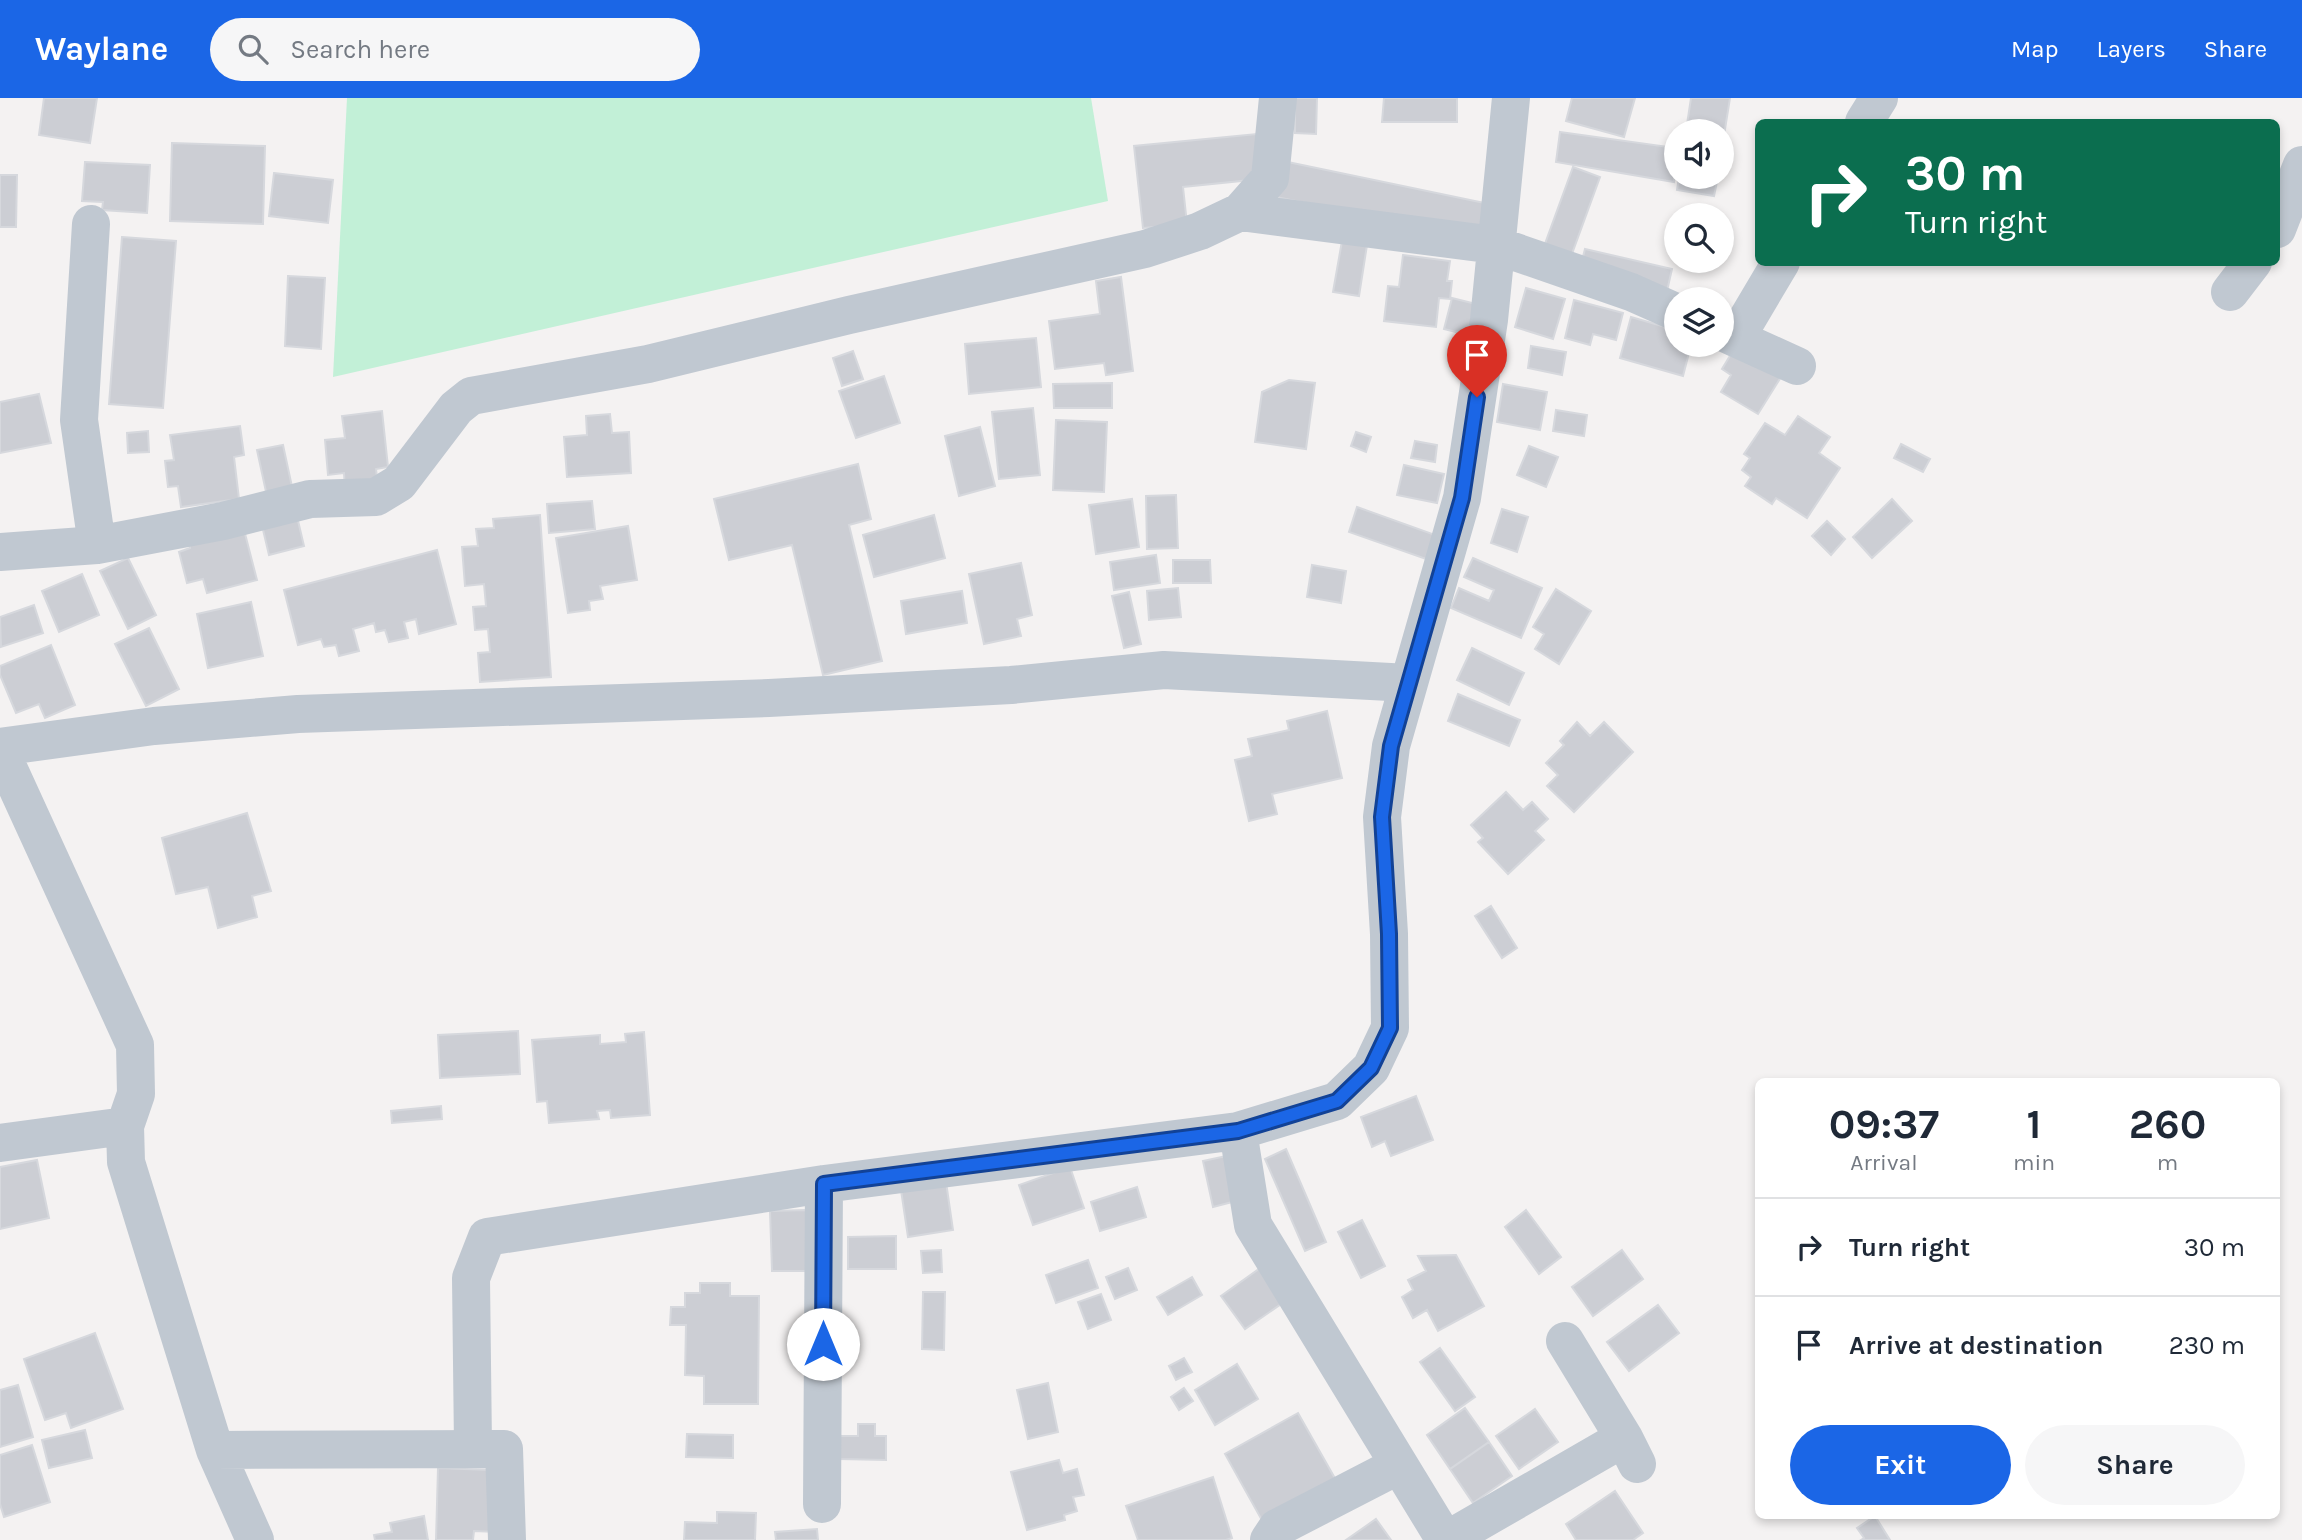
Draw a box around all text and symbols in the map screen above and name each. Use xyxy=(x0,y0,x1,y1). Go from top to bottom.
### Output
search box xyxy=(210,18,700,81)
text: Waylane xyxy=(35,30,168,68)
icon: search xyxy=(234,30,272,68)
text: Search here xyxy=(290,34,430,65)
text: Map xyxy=(2011,35,2059,63)
text: Layers xyxy=(2097,35,2166,63)
text: Share xyxy=(2204,35,2267,63)
map controls xyxy=(1664,119,1734,357)
button: sound xyxy=(1664,119,1734,189)
text: 30 m xyxy=(1905,145,2025,202)
icon: right xyxy=(1790,147,1881,238)
button: search xyxy=(1664,203,1734,273)
text: Turn right xyxy=(1905,204,2047,241)
button: layers xyxy=(1664,287,1734,357)
pin xyxy=(1447,325,1507,397)
icon: arrive xyxy=(1458,336,1496,374)
text: 09:37 xyxy=(1829,1099,1939,1149)
text: 1 xyxy=(2027,1099,2042,1149)
text: 260 xyxy=(2129,1099,2206,1149)
text: Arrival xyxy=(1850,1149,1918,1176)
text: min xyxy=(2013,1149,2055,1176)
text: m xyxy=(2157,1149,2178,1176)
icon: right xyxy=(1790,1228,1828,1266)
text: Turn right xyxy=(1849,1232,1970,1263)
text: 30 m xyxy=(2184,1232,2245,1263)
position arrow xyxy=(786,1307,860,1381)
icon: arrive xyxy=(1790,1326,1828,1364)
text: Arrive at destination xyxy=(1849,1330,2103,1361)
text: 230 m xyxy=(2169,1330,2245,1361)
button: Exit xyxy=(1790,1425,2011,1505)
button: Share xyxy=(2025,1425,2245,1505)

